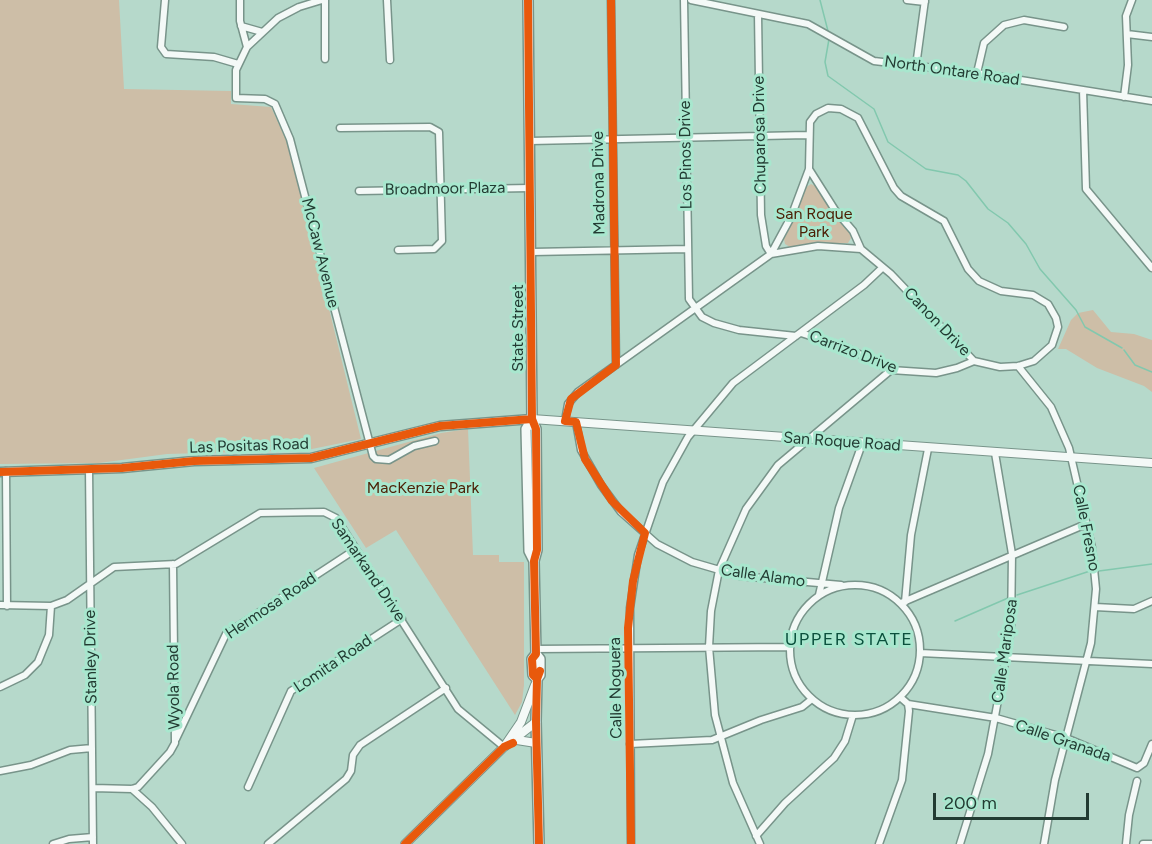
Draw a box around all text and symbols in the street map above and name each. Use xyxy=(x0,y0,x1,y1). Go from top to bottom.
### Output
street label: North Ontare Road xyxy=(883,52,1021,90)
street label: Chuparosa Drive xyxy=(749,76,771,194)
street label: Los Pinos Drive xyxy=(675,101,697,209)
street label: Madrona Drive xyxy=(588,131,610,235)
street label: Broadmoor Plaza xyxy=(385,178,505,200)
street label: McCaw Avenue xyxy=(297,196,343,310)
park label: San Roque Park xyxy=(775,204,853,242)
street label: State Street xyxy=(508,284,528,372)
street label: Canon Drive xyxy=(900,284,974,360)
street label: Carrizo Drive xyxy=(806,326,900,378)
street label: San Roque Road xyxy=(783,428,901,456)
street label: Las Positas Road xyxy=(189,434,309,458)
park label: MacKenzie Park xyxy=(367,478,479,498)
street label: Calle Fresno xyxy=(1068,483,1104,573)
street label: Samarkand Drive xyxy=(326,515,410,625)
street label: Calle Alamo xyxy=(720,561,806,591)
street label: Hermosa Road xyxy=(222,569,320,643)
street label: Calle Mariposa xyxy=(988,598,1022,704)
street label: Stanley Drive xyxy=(81,610,101,704)
district label: UPPER STATE xyxy=(785,629,913,651)
street label: Lomita Road xyxy=(290,631,376,697)
street label: Calle Noguera xyxy=(606,637,626,739)
street label: Wyola Road xyxy=(164,644,184,730)
street label: Calle Granada xyxy=(1013,716,1113,766)
scale bar xyxy=(936,781,1092,819)
text: 200 m xyxy=(944,792,997,814)

